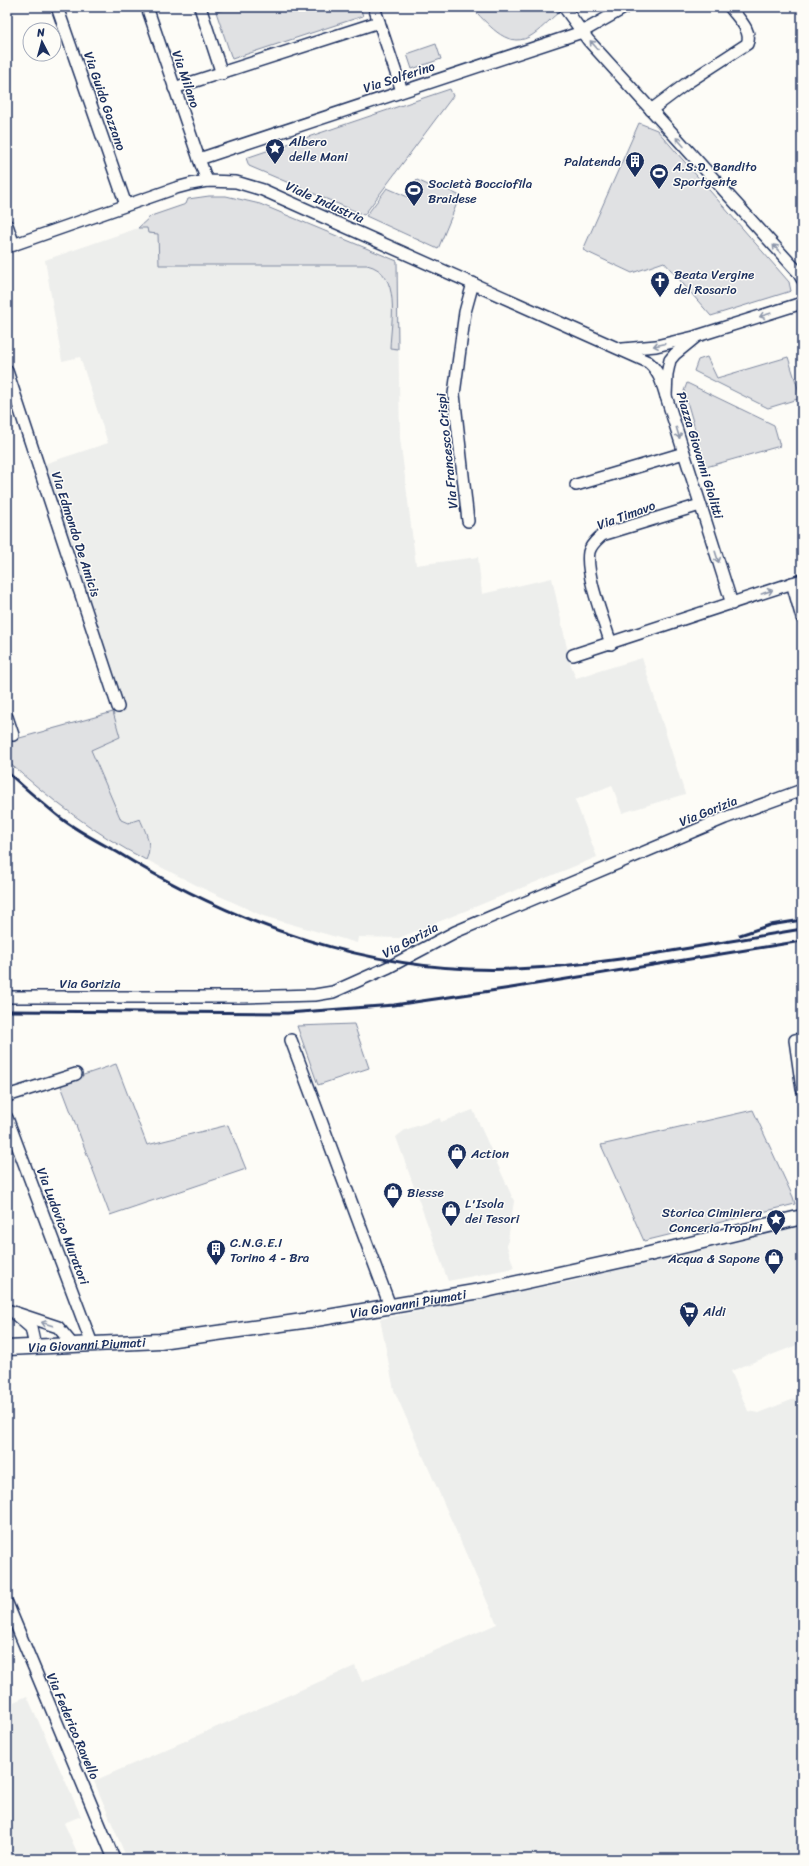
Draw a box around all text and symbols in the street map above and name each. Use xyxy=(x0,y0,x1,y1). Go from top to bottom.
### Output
north arrow xyxy=(22,22,62,62)
text: N xyxy=(35,23,46,43)
one-way arrow xyxy=(589,40,598,51)
street label: Via Milano xyxy=(165,47,207,111)
street label: Via Guido Gozzano xyxy=(77,48,133,154)
street label: Via Solferino xyxy=(360,54,438,99)
place label: Albero delle Mani xyxy=(288,130,348,168)
place icon: Albero delle Mani xyxy=(264,137,286,165)
one-way arrow xyxy=(676,137,685,148)
place label: Palatenda xyxy=(564,150,621,173)
building icon: Palatenda xyxy=(624,150,646,178)
place label: A.S.D. Bandito Sportgente xyxy=(672,155,757,193)
sports icon: A.S.D. Bandito Sportgente xyxy=(648,162,670,190)
place label: Società Bocciofila Braidese xyxy=(428,172,533,210)
street label: Viale Industria xyxy=(282,174,369,230)
sports icon: Società Bocciofila Braidese xyxy=(403,179,425,207)
one-way arrow xyxy=(772,244,782,254)
place label: Beata Vergine del Rosario xyxy=(674,263,754,301)
church icon: Beata Vergine del Rosario xyxy=(649,270,671,298)
one-way arrow xyxy=(759,312,772,319)
one-way arrow xyxy=(653,341,666,349)
street label: Piazza Giovanni Giolitti xyxy=(670,389,730,522)
street label: Via Francesco Crispi xyxy=(429,392,465,510)
one-way arrow xyxy=(675,426,682,439)
street label: Via Edmondo De Amicis xyxy=(45,468,107,600)
street label: Via Timavo xyxy=(593,494,659,536)
one-way arrow xyxy=(714,550,721,563)
one-way arrow xyxy=(761,587,773,595)
street label: Via Gorizia xyxy=(675,789,741,833)
street label: Via Gorizia xyxy=(378,915,443,964)
street label: Via Gorizia xyxy=(60,972,121,995)
shop icon: Action xyxy=(446,1142,468,1170)
place label: Action xyxy=(470,1142,509,1165)
street label: Via Ludovico Muratori xyxy=(30,1164,96,1288)
shop icon: Biesse xyxy=(382,1181,404,1209)
place label: Biesse xyxy=(407,1181,444,1204)
place label: L'Isola dei Tesori xyxy=(465,1192,520,1230)
shop icon: L'Isola dei Tesori xyxy=(440,1199,462,1227)
place label: Storica Ciminiera Conceria Tropini xyxy=(662,1201,762,1239)
place icon: Storica Ciminiera Conceria Tropini xyxy=(765,1208,787,1236)
place label: C.N.G.E.I Torino 4 - Bra xyxy=(230,1231,310,1269)
building icon: C.N.G.E.I Torino 4 - Bra xyxy=(205,1238,227,1266)
place label: Acqua & Sapone xyxy=(667,1247,760,1270)
shop icon: Acqua & Sapone xyxy=(763,1247,785,1275)
street label: Via Giovanni Piumati xyxy=(348,1282,468,1325)
supermarket icon: Aldi xyxy=(678,1300,700,1328)
place label: Aldi xyxy=(702,1300,726,1323)
one-way arrow xyxy=(41,1319,53,1327)
street label: Via Giovanni Piumati xyxy=(28,1330,147,1359)
street label: Via Federico Ravello xyxy=(40,1669,106,1784)

